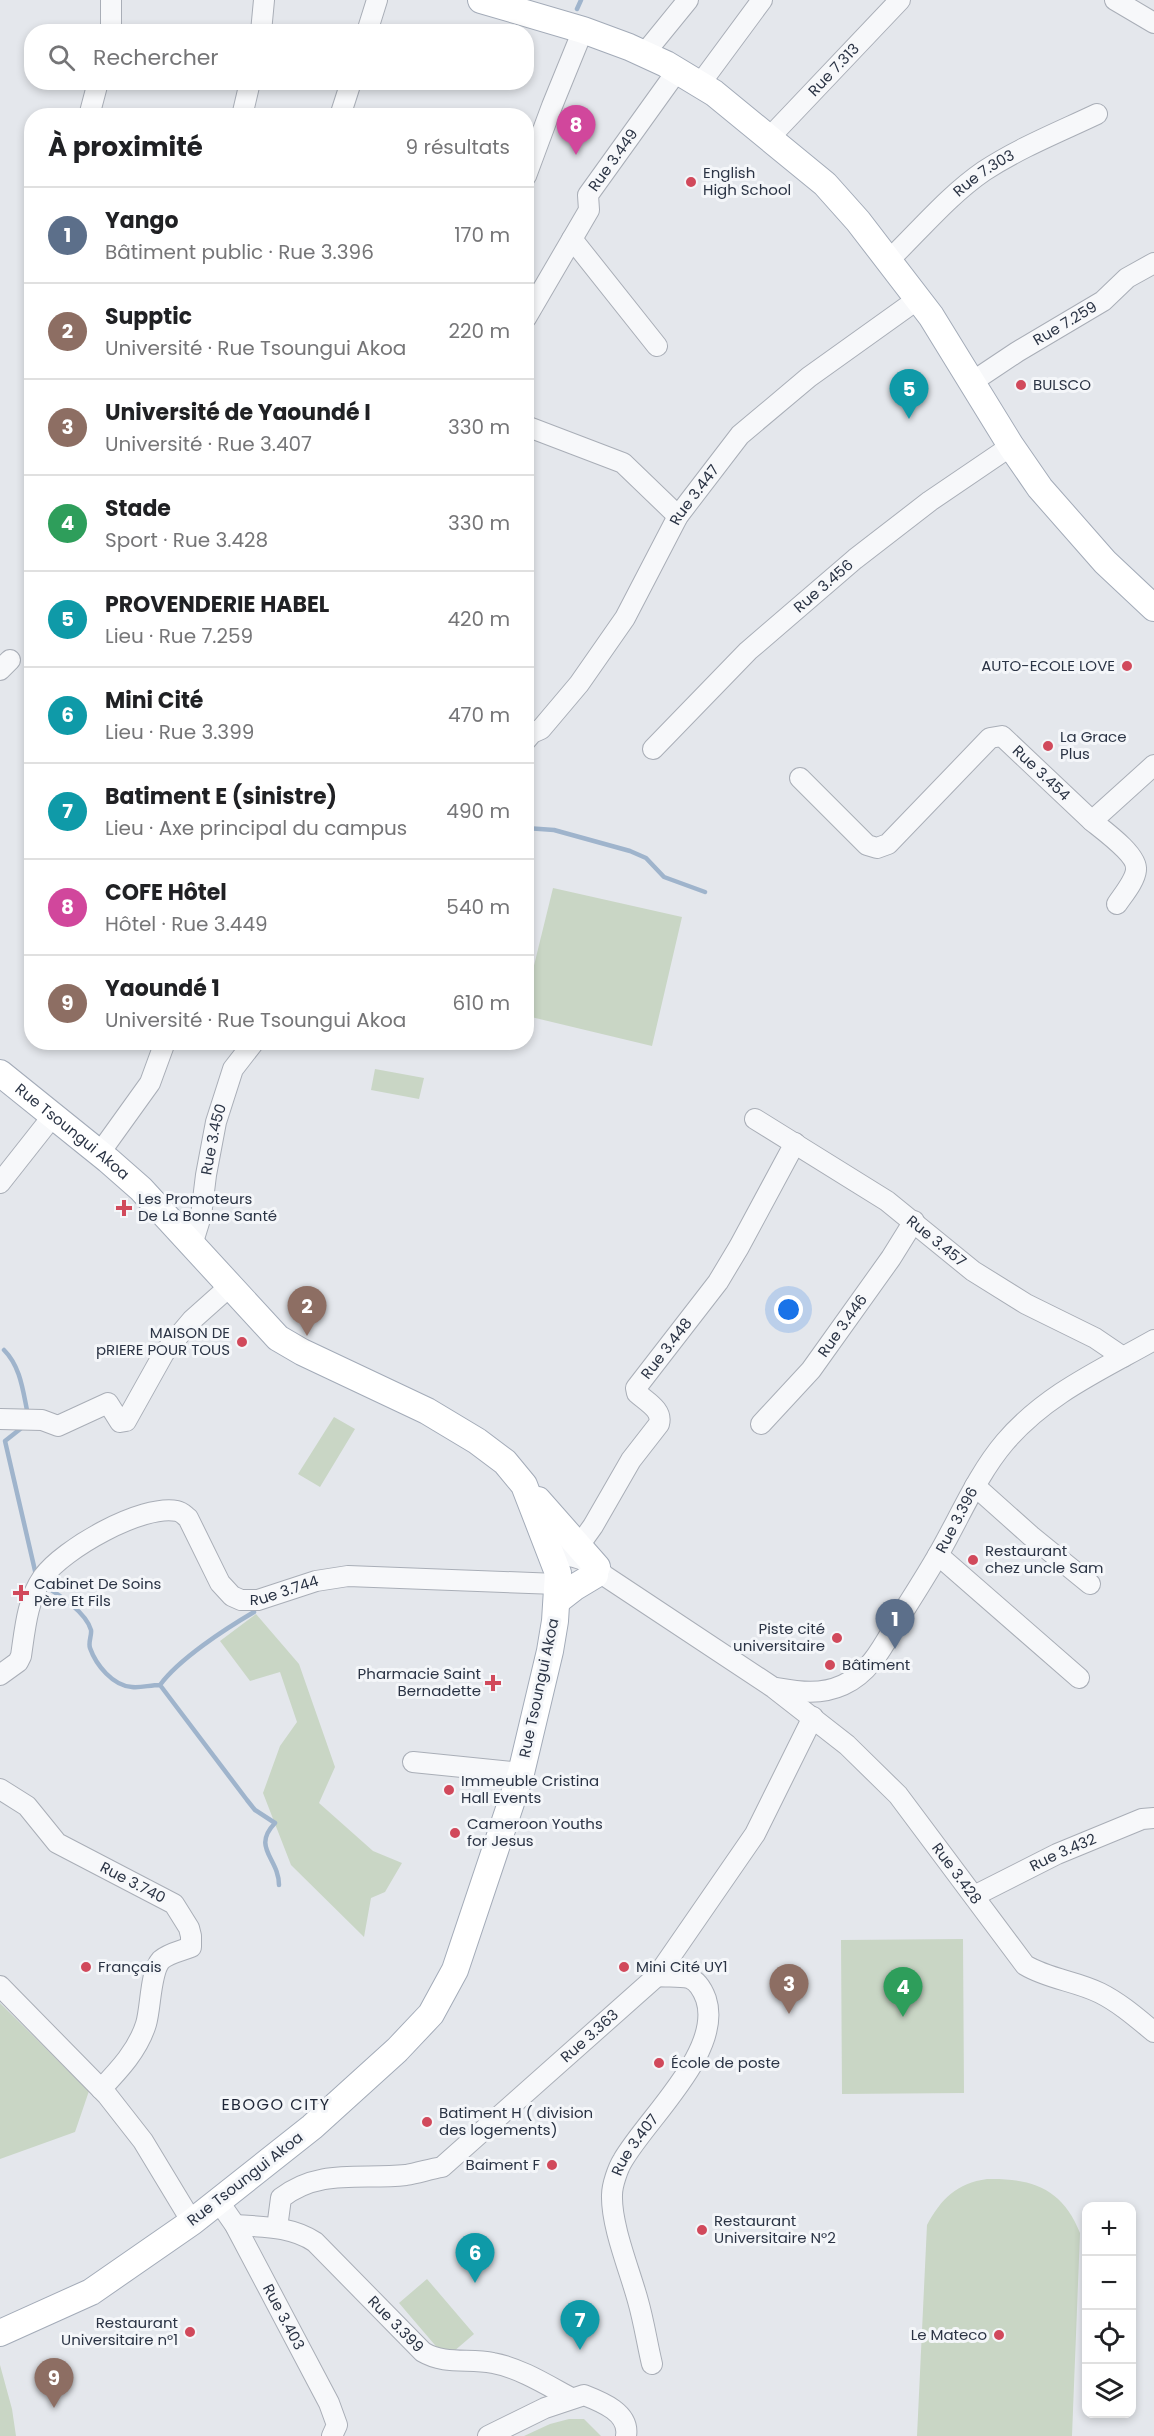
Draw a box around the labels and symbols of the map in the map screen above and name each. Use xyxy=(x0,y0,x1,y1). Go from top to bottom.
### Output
street label: Rue 7.313 xyxy=(803,38,864,101)
pin: 8 xyxy=(556,106,596,155)
street label: Rue 3.449 xyxy=(583,124,642,195)
street label: Rue 7.303 xyxy=(948,144,1018,201)
place label: English High School xyxy=(703,162,791,200)
marker: English High School xyxy=(684,175,698,189)
street label: Rue 7.259 xyxy=(1029,296,1101,350)
pin: 5 xyxy=(890,370,928,419)
place label: BULSCO xyxy=(1033,374,1091,395)
marker: BULSCO xyxy=(1014,378,1028,392)
street label: Rue 3.447 xyxy=(664,460,724,529)
street label: Rue 3.456 xyxy=(789,554,857,617)
place label: AUTO-ECOLE LOVE xyxy=(981,655,1115,676)
marker: AUTO-ECOLE LOVE xyxy=(1120,659,1134,673)
place label: La Grace Plus xyxy=(1060,726,1126,764)
marker: La Grace Plus xyxy=(1041,739,1055,753)
street label: Rue 3.454 xyxy=(1008,740,1075,805)
street label: Rue Tsoungui Akoa xyxy=(11,1078,134,1184)
street label: Rue 3.450 xyxy=(195,1101,231,1177)
place label: Les Promoteurs De La Bonne Santé xyxy=(138,1188,277,1226)
marker: Les Promoteurs De La Bonne Santé xyxy=(115,1199,133,1217)
street label: Rue 3.457 xyxy=(902,1210,971,1271)
pin: 2 xyxy=(288,1286,326,1336)
street label: Rue 3.446 xyxy=(813,1290,872,1361)
your location xyxy=(774,1295,803,1324)
street label: Rue 3.448 xyxy=(636,1313,697,1383)
place label: MAISON DE pRIERE POUR TOUS xyxy=(96,1322,230,1360)
marker: MAISON DE pRIERE POUR TOUS xyxy=(235,1335,249,1349)
street label: Rue 3.396 xyxy=(930,1483,983,1557)
place label: Restaurant chez uncle Sam xyxy=(985,1540,1104,1578)
marker: Restaurant chez uncle Sam xyxy=(966,1553,980,1567)
street label: Rue 3.744 xyxy=(250,1570,321,1610)
place label: Cabinet De Soins Père Et Fils xyxy=(34,1573,162,1611)
marker: Cabinet De Soins Père Et Fils xyxy=(12,1584,30,1602)
pin: 1 xyxy=(876,1600,914,1649)
street label: Rue Tsoungui Akoa xyxy=(514,1616,564,1759)
place label: Piste cité universitaire xyxy=(733,1618,825,1656)
marker: Piste cité universitaire xyxy=(830,1631,844,1645)
place label: Bâtiment xyxy=(842,1654,910,1675)
marker: Bâtiment xyxy=(823,1658,837,1672)
place label: Pharmacie Saint Bernadette xyxy=(358,1663,481,1701)
marker: Pharmacie Saint Bernadette xyxy=(486,1676,500,1690)
place label: Immeuble Cristina Hall Events xyxy=(461,1770,599,1808)
marker: Immeuble Cristina Hall Events xyxy=(442,1783,456,1797)
place label: Cameroon Youths for Jesus xyxy=(467,1813,603,1851)
marker: Cameroon Youths for Jesus xyxy=(448,1826,462,1840)
street label: Rue 3.432 xyxy=(1026,1828,1099,1876)
street label: Rue 3.428 xyxy=(927,1838,987,1908)
street label: Rue 3.740 xyxy=(97,1856,169,1908)
place label: Français xyxy=(98,1956,162,1977)
place label: Mini Cité UY1 xyxy=(636,1956,728,1977)
marker: Français xyxy=(79,1960,93,1974)
marker: Mini Cité UY1 xyxy=(617,1960,631,1974)
pin: 3 xyxy=(770,1964,808,2014)
pin: 4 xyxy=(884,1968,922,2017)
street label: Rue 3.363 xyxy=(556,2004,623,2067)
place label: École de poste xyxy=(671,2052,780,2073)
marker: École de poste xyxy=(652,2056,666,2070)
district label: EBOGO CITY xyxy=(221,2093,331,2116)
place label: Batiment H ( division des logements) xyxy=(439,2102,593,2140)
street label: Rue 3.407 xyxy=(606,2109,663,2179)
marker: Batiment H ( division des logements) xyxy=(420,2115,434,2129)
street label: Rue Tsoungui Akoa xyxy=(182,2127,307,2231)
place label: Baiment F xyxy=(466,2154,540,2175)
marker: Baiment F xyxy=(545,2158,559,2172)
place label: Restaurant Universitaire N°2 xyxy=(714,2210,836,2248)
marker: Restaurant Universitaire N°2 xyxy=(695,2223,709,2237)
pin: 6 xyxy=(456,2234,494,2283)
street label: Rue 3.403 xyxy=(258,2280,310,2353)
street label: Rue 3.399 xyxy=(363,2291,429,2357)
pin: 7 xyxy=(560,2300,600,2350)
place label: Restaurant Universitaire n°1 xyxy=(61,2312,178,2350)
place label: Le Mateco xyxy=(911,2324,987,2345)
marker: Restaurant Universitaire n°1 xyxy=(183,2325,197,2339)
marker: Le Mateco xyxy=(992,2328,1006,2342)
pin: 9 xyxy=(34,2358,74,2408)

